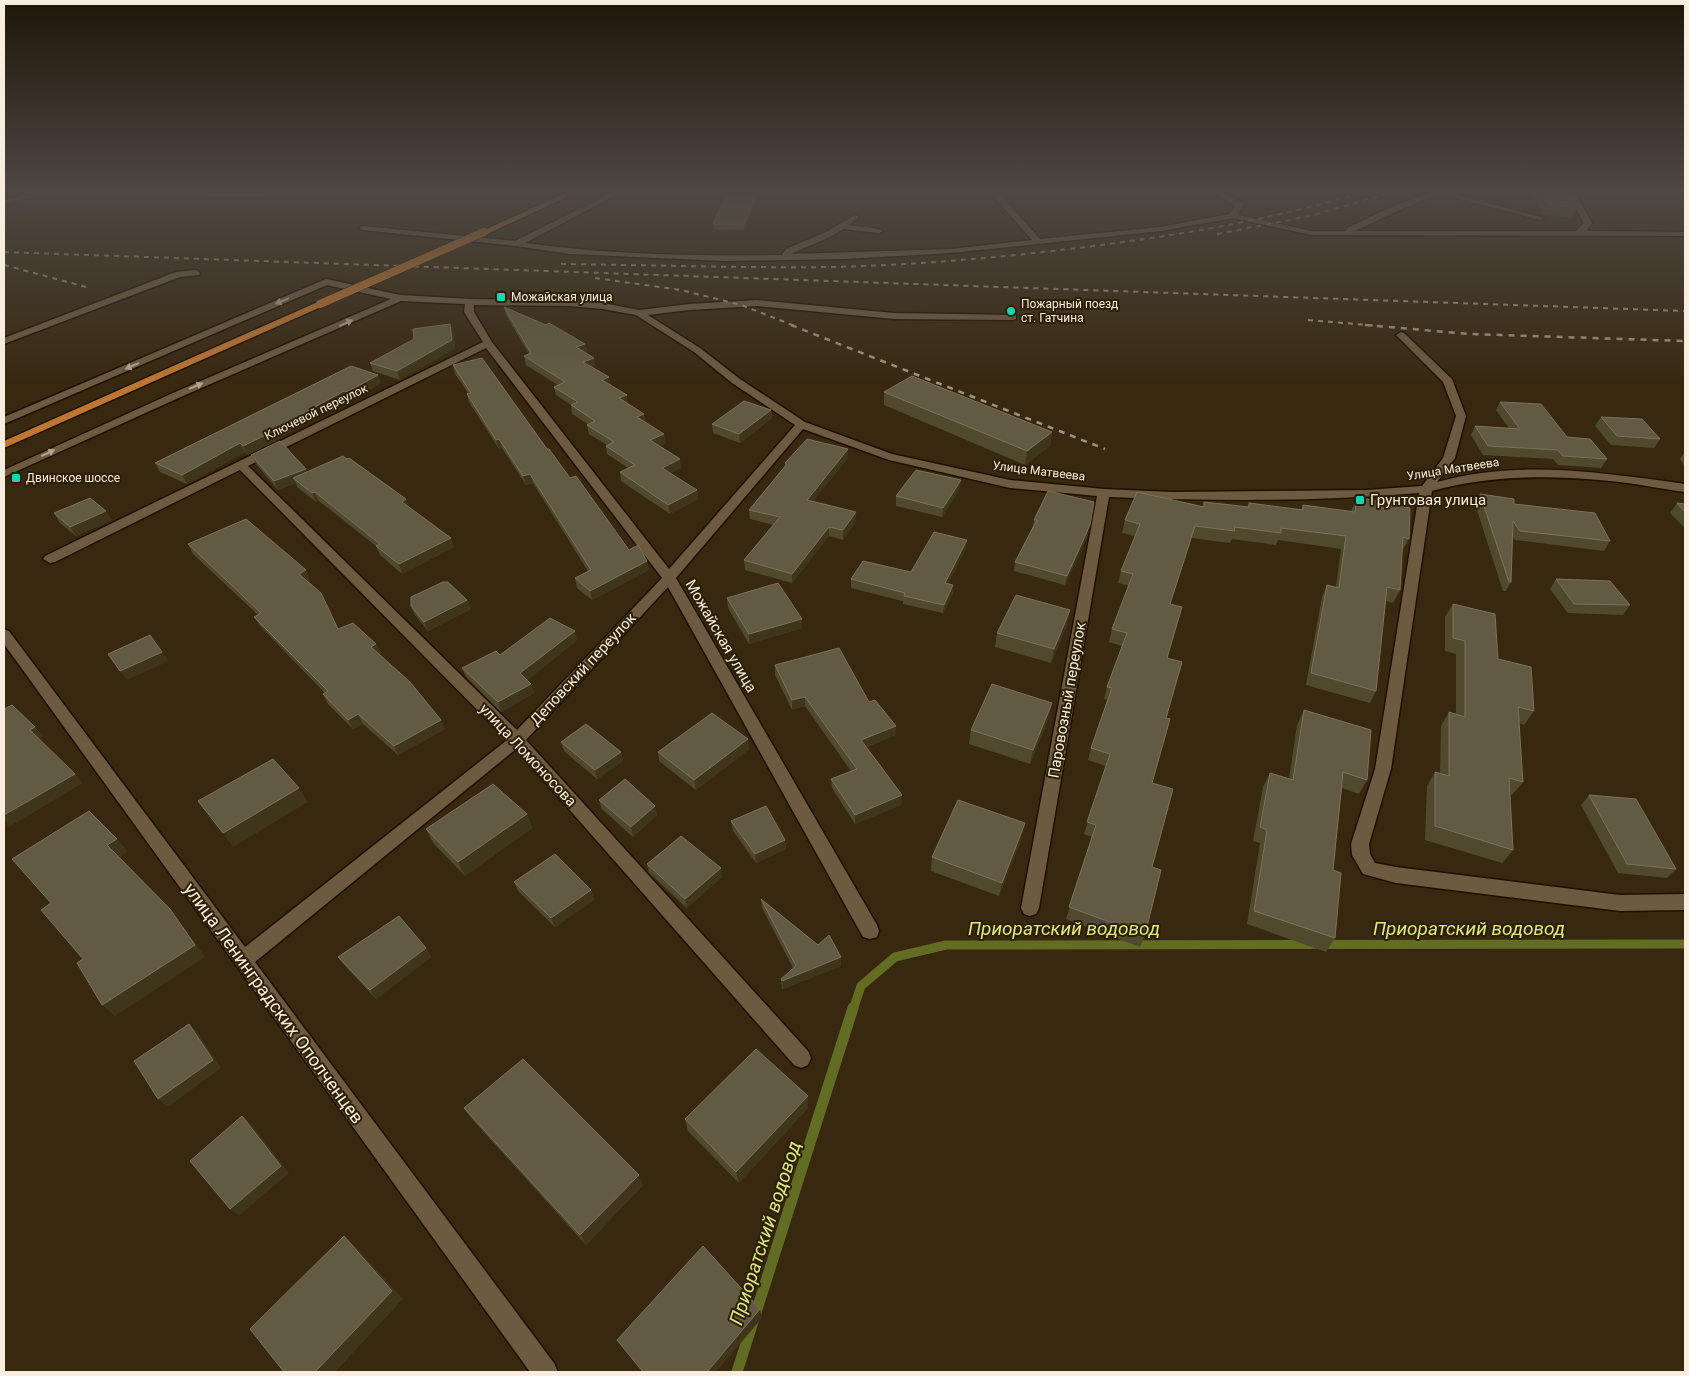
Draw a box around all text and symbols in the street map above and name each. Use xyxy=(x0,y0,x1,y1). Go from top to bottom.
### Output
place label: Можайская улица xyxy=(511,290,613,304)
marker: Можайская улица xyxy=(495,291,507,303)
place label: Пожарный поезд ст. Гатчина xyxy=(1021,297,1118,325)
one-way arrow xyxy=(274,298,289,306)
marker: Пожарный поезд ст. Гатчина xyxy=(1005,305,1017,317)
one-way arrow xyxy=(339,319,353,327)
one-way arrow xyxy=(125,362,139,370)
street label: Ключевой переулок xyxy=(262,381,370,443)
one-way arrow xyxy=(189,382,203,390)
one-way arrow xyxy=(41,449,55,457)
street label: Улица Матвеева xyxy=(1406,455,1500,483)
street label: Улица Матвеева xyxy=(992,458,1086,484)
place label: Двинское шоссе xyxy=(26,471,120,485)
marker: Двинское шоссе xyxy=(10,472,22,484)
place label: Грунтовая улица xyxy=(1370,491,1486,509)
marker: Грунтовая улица xyxy=(1354,494,1366,506)
street label: Можайская улица xyxy=(681,576,761,696)
street label: Деповский переулок xyxy=(526,609,640,729)
street label: Паровозный переулок xyxy=(1044,620,1090,780)
street label: улица Ломоносова xyxy=(476,700,580,810)
street label: улица Ленинградских Ополченцев xyxy=(180,879,368,1127)
water label: Приоратский водовод xyxy=(968,917,1160,940)
water label: Приоратский водовод xyxy=(1373,917,1565,940)
water label: Приоратский водовод xyxy=(724,1138,806,1328)

